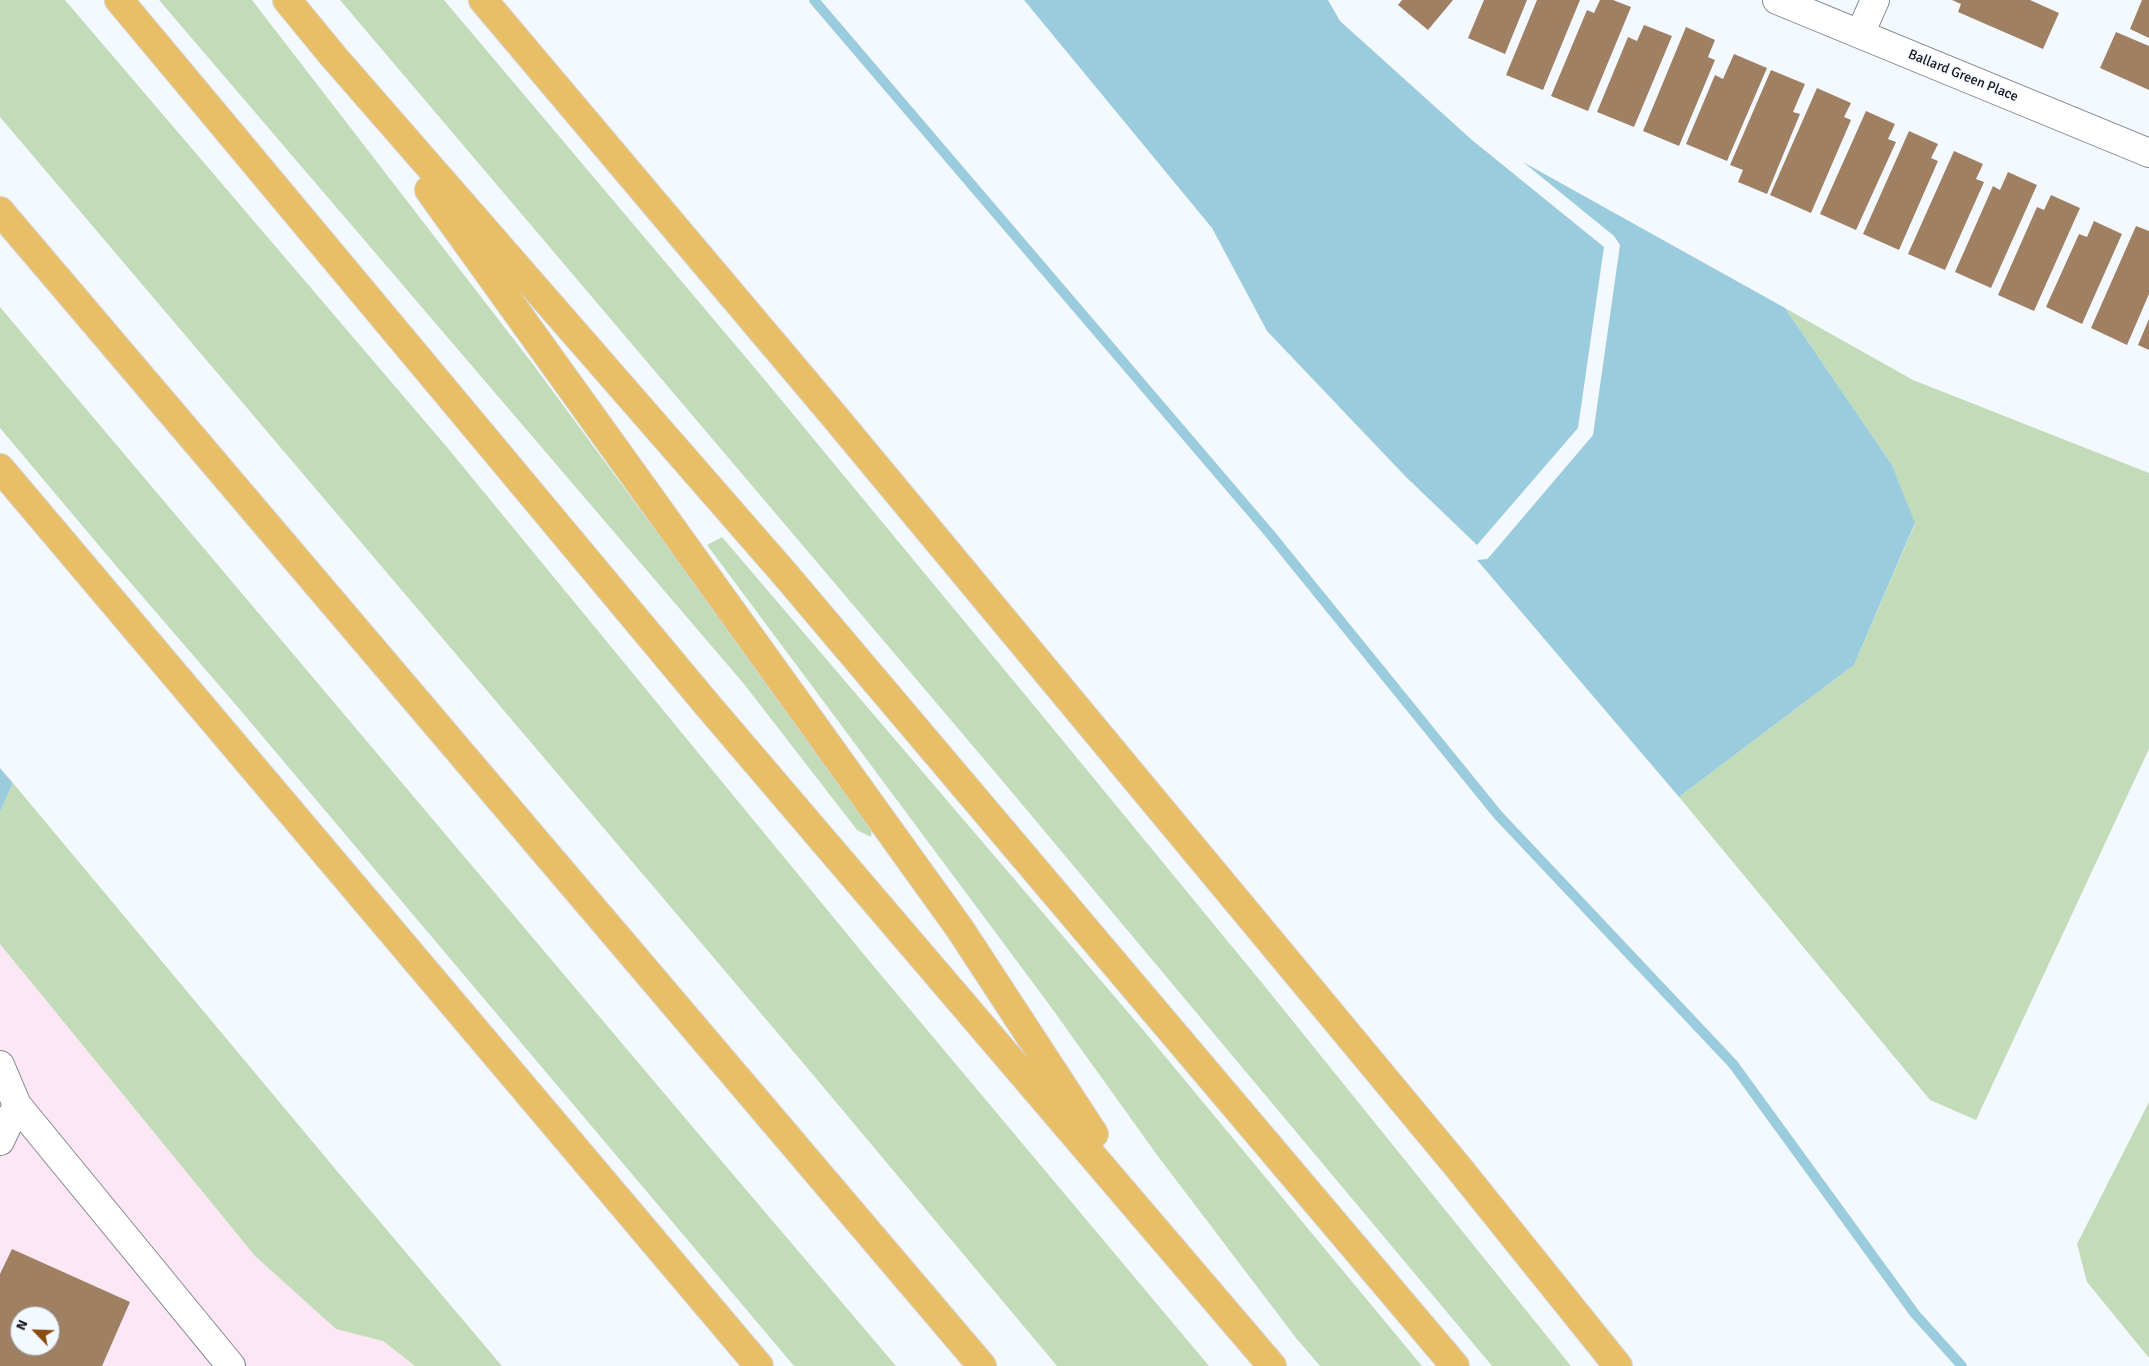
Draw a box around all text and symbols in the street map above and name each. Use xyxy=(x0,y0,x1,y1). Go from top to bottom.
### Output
street label: Ballard Green Place xyxy=(1905,46,2021,106)
north arrow xyxy=(10,1306,60,1356)
text: N xyxy=(12,1317,32,1333)

